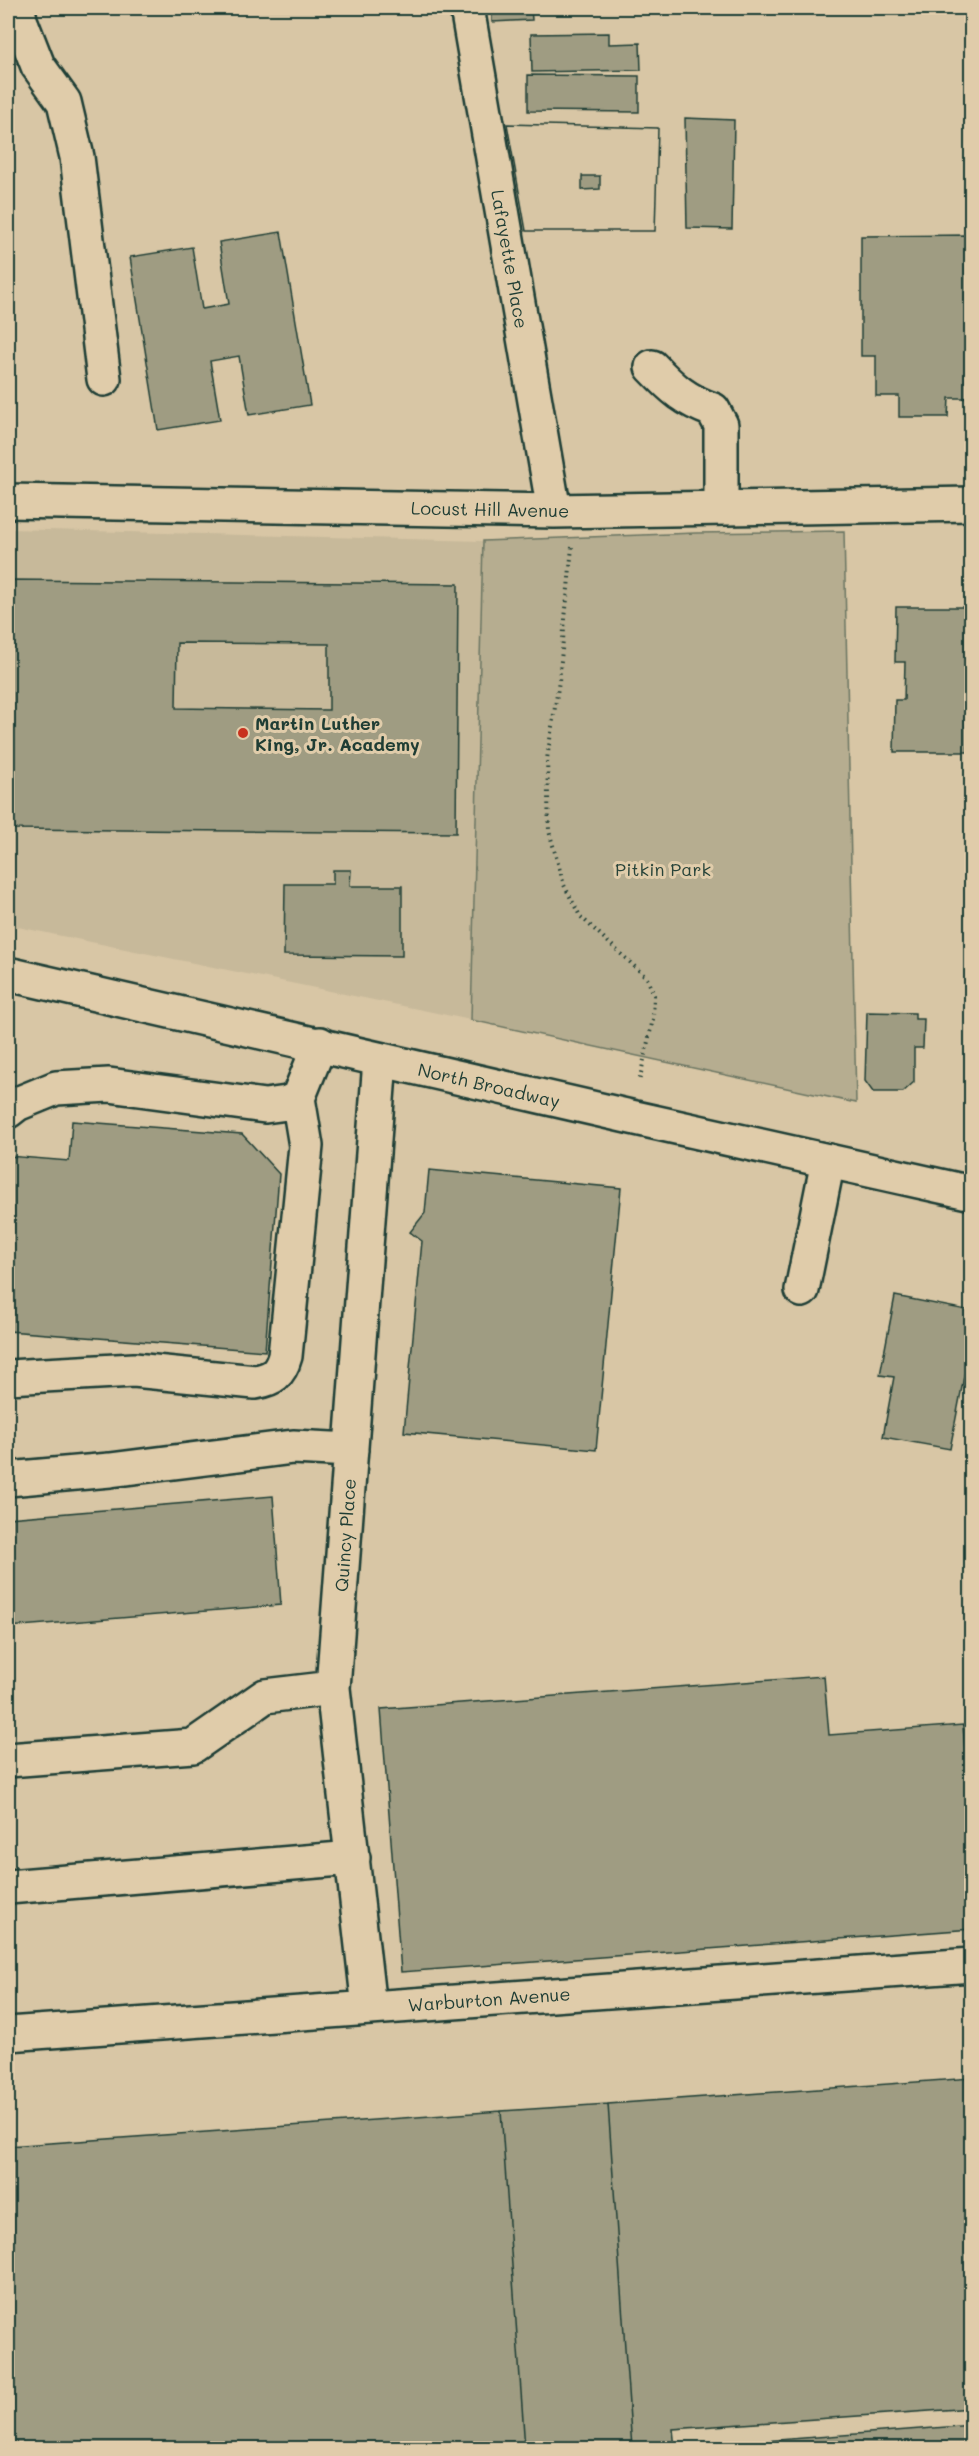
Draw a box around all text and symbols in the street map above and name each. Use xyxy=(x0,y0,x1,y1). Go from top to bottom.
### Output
street label: Lafayette Place xyxy=(486,188,534,330)
street label: Locust Hill Avenue xyxy=(411,496,569,522)
place label: Martin Luther King, Jr. Academy xyxy=(255,711,420,756)
marker: Martin Luther King, Jr. Academy xyxy=(236,726,250,740)
park label: Pitkin Park xyxy=(615,857,711,881)
street label: North Broadway xyxy=(416,1057,562,1113)
street label: Quincy Place xyxy=(329,1478,361,1592)
street label: Warburton Avenue xyxy=(407,1981,571,2017)

